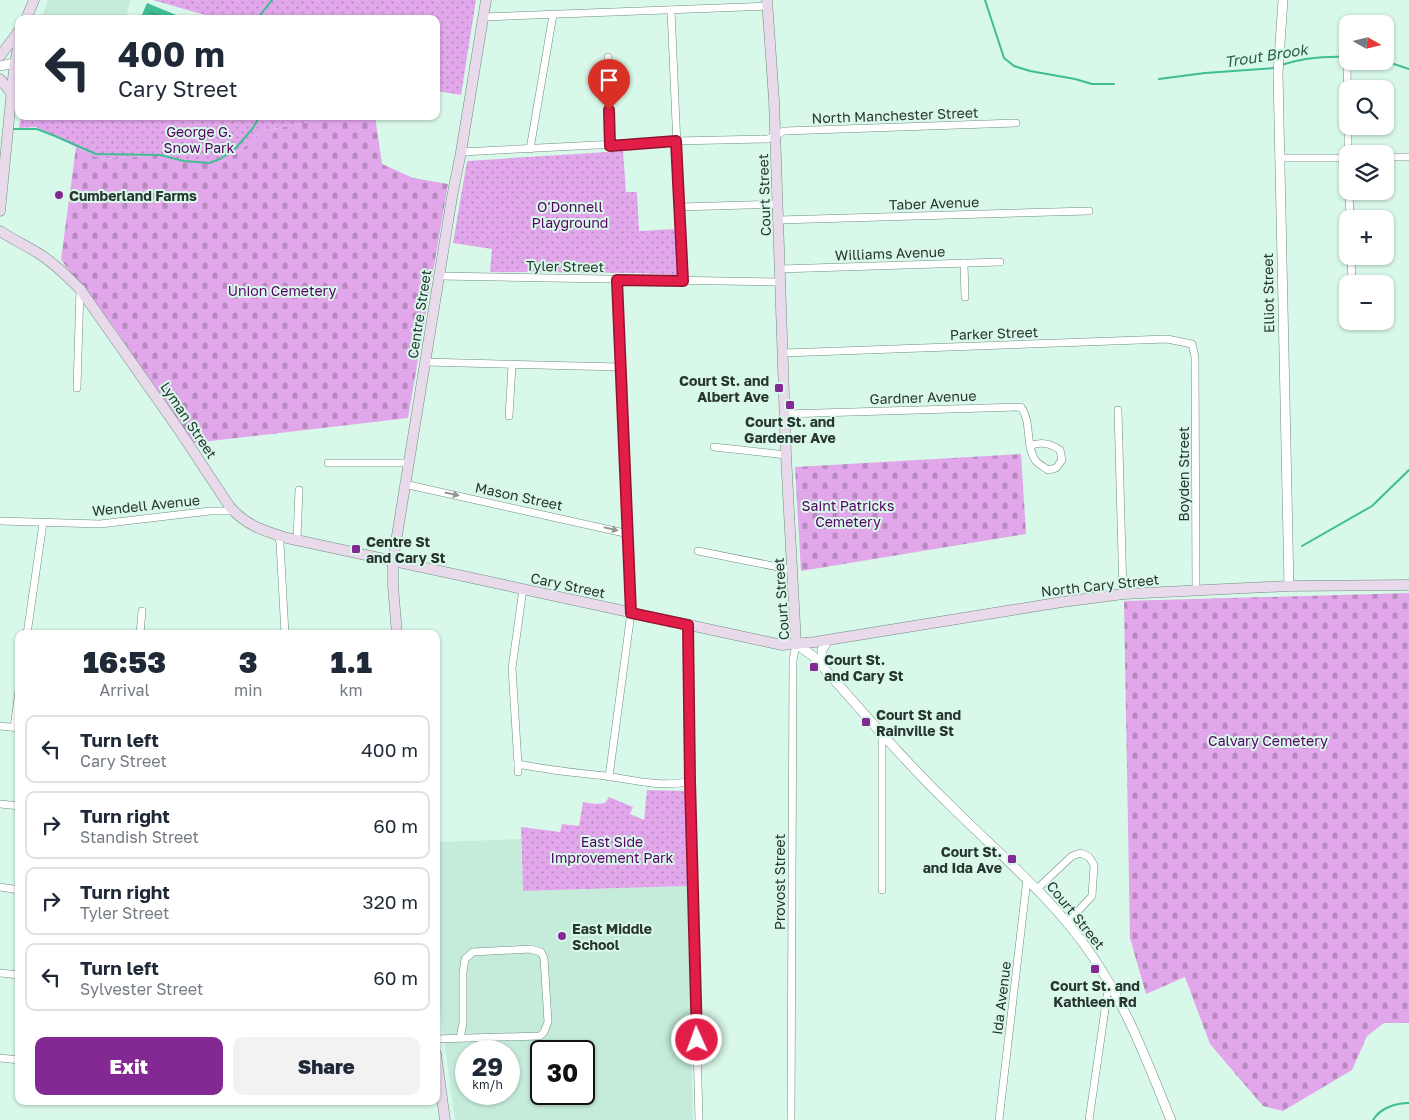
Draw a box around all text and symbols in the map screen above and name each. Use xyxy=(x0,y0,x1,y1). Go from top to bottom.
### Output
north arrow xyxy=(1339,15,1394,70)
map controls xyxy=(1339,15,1394,330)
text: 400 m xyxy=(118,33,225,75)
icon: left xyxy=(35,35,100,100)
water label: Trout Brook xyxy=(1223,39,1310,70)
pin xyxy=(588,59,630,110)
icon: arrive xyxy=(595,66,623,94)
text: Cary Street xyxy=(118,75,238,102)
button: search xyxy=(1339,80,1394,135)
street label: North Manchester Street xyxy=(811,104,979,126)
park label: George G. Snow Park xyxy=(164,123,235,156)
button: layers xyxy=(1339,145,1394,200)
street label: Court Street xyxy=(754,153,774,237)
place label: Cumberland Farms xyxy=(69,187,197,204)
marker: Cumberland Farms xyxy=(53,189,65,201)
street label: Taber Avenue xyxy=(889,193,979,213)
park label: O'Donnell Playground xyxy=(532,198,608,231)
button: + xyxy=(1339,210,1394,265)
street label: Williams Avenue xyxy=(834,243,946,263)
street label: Elliot Street xyxy=(1259,253,1277,333)
street label: Tyler Street xyxy=(526,257,604,275)
street label: Centre Street xyxy=(404,268,434,360)
button: − xyxy=(1339,275,1394,330)
park label: Union Cemetery xyxy=(228,282,336,299)
street label: Parker Street xyxy=(949,323,1039,343)
place label: Court St. and Albert Ave xyxy=(679,372,769,405)
street label: Lyman Street xyxy=(157,379,221,461)
marker: Court St. and Albert Ave xyxy=(773,382,785,394)
street label: Gardner Avenue xyxy=(869,387,977,407)
marker: Court St. and Gardener Ave xyxy=(784,399,796,411)
place label: Court St. and Gardener Ave xyxy=(744,413,836,446)
street label: Boyden Street xyxy=(1175,426,1192,522)
street label: Mason Street xyxy=(474,478,564,514)
one-way arrow xyxy=(444,490,459,498)
street label: Wendell Avenue xyxy=(91,491,201,519)
park label: Saint Patricks Cemetery xyxy=(802,497,894,530)
one-way arrow xyxy=(603,525,618,533)
place label: Centre St and Cary St xyxy=(366,533,446,566)
marker: Centre St and Cary St xyxy=(350,543,362,555)
street label: Court Street xyxy=(770,557,792,641)
street label: Cary Street xyxy=(529,569,607,601)
street label: North Cary Street xyxy=(1040,570,1160,600)
text: 16:53 xyxy=(83,644,166,680)
text: 3 xyxy=(239,644,258,680)
text: 1.1 xyxy=(330,644,372,680)
place label: Court St. and Cary St xyxy=(824,651,904,684)
marker: Court St. and Cary St xyxy=(808,661,820,673)
text: Arrival xyxy=(99,680,150,700)
text: min xyxy=(234,680,262,700)
text: km xyxy=(340,680,363,700)
place label: Court St and Rainville St xyxy=(876,706,961,739)
marker: Court St and Rainville St xyxy=(860,716,872,728)
text: Turn left xyxy=(80,728,159,751)
park label: Calvary Cemetery xyxy=(1208,732,1328,749)
icon: left xyxy=(37,735,65,763)
text: 400 m xyxy=(361,738,418,761)
text: Cary Street xyxy=(80,751,167,771)
text: Turn right xyxy=(80,804,170,827)
icon: right xyxy=(37,811,65,839)
text: 60 m xyxy=(373,814,418,837)
text: Standish Street xyxy=(80,827,199,847)
park label: East Side Improvement Park xyxy=(551,833,674,866)
street label: Provost Street xyxy=(771,834,788,930)
place label: Court St. and Ida Ave xyxy=(923,843,1002,876)
marker: Court St. and Ida Ave xyxy=(1006,853,1018,865)
street label: Court Street xyxy=(1043,878,1109,952)
text: Turn right xyxy=(80,880,170,903)
icon: right xyxy=(37,887,65,915)
text: 320 m xyxy=(363,890,418,913)
text: Tyler Street xyxy=(80,903,169,923)
place label: East Middle School xyxy=(572,920,652,953)
marker: East Middle School xyxy=(556,930,568,942)
text: Turn left xyxy=(80,956,159,979)
street label: Ida Avenue xyxy=(988,960,1014,1036)
icon: left xyxy=(37,963,65,991)
marker: Court St. and Kathleen Rd xyxy=(1089,963,1101,975)
text: 60 m xyxy=(373,966,418,989)
place label: Court St. and Kathleen Rd xyxy=(1050,977,1140,1010)
text: Sylvester Street xyxy=(80,979,204,999)
position arrow xyxy=(670,1013,722,1065)
button: Exit xyxy=(35,1037,223,1095)
button: Share xyxy=(233,1037,420,1095)
speed limit sign: 30 xyxy=(530,1040,595,1105)
text: 29 xyxy=(472,1051,503,1082)
text: km/h xyxy=(472,1077,503,1092)

